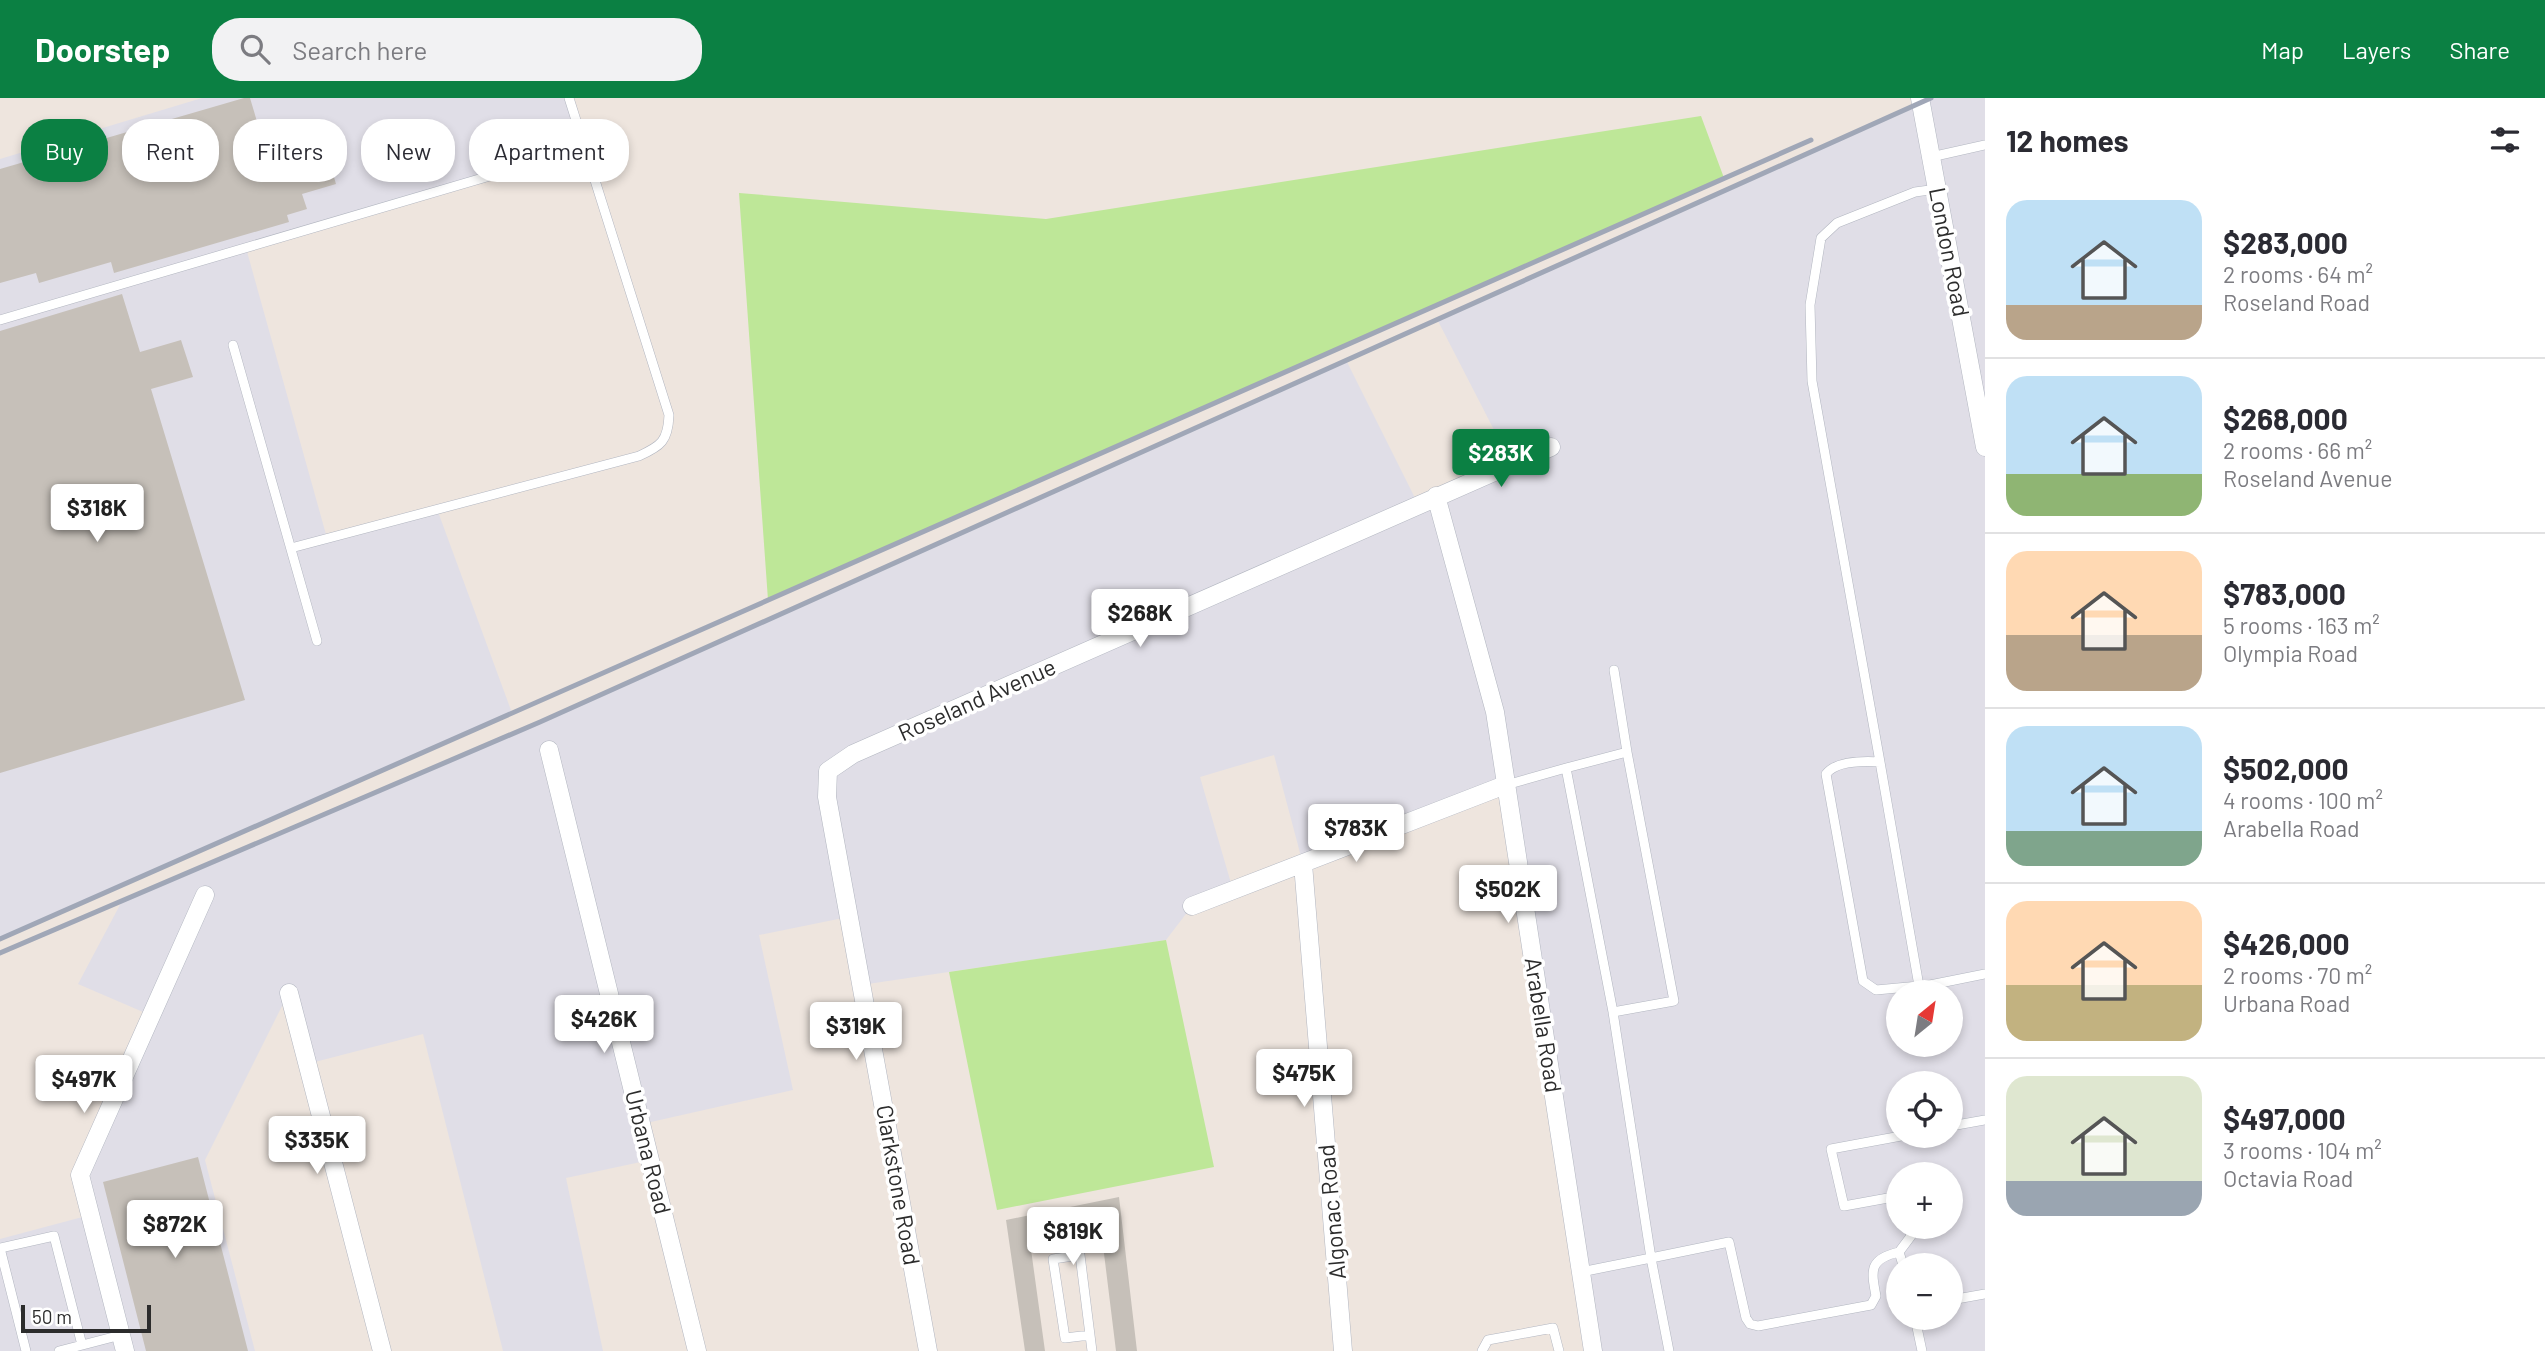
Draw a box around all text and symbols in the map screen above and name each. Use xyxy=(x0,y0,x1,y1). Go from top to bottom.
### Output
search box xyxy=(212,18,702,81)
text: Doorstep xyxy=(35,29,170,69)
icon: search xyxy=(236,30,274,68)
text: Search here xyxy=(292,34,427,65)
text: Map xyxy=(2261,35,2304,64)
text: Layers xyxy=(2342,35,2411,64)
text: Share xyxy=(2449,35,2510,64)
chip: Buy xyxy=(21,119,108,182)
chip: Rent xyxy=(122,119,219,182)
chip: Filters xyxy=(233,119,347,182)
chip: New xyxy=(361,119,455,182)
chip: Apartment xyxy=(469,119,629,182)
icon: filters xyxy=(2486,121,2524,159)
text: 12 homes xyxy=(2006,122,2129,158)
street label: London Road xyxy=(1924,185,1976,319)
text: $283,000 xyxy=(2223,224,2348,260)
icon: home xyxy=(2062,228,2146,312)
text: 2 rooms · 64 m² xyxy=(2223,260,2373,288)
text: Roseland Road xyxy=(2223,288,2370,316)
text: $268,000 xyxy=(2223,400,2348,436)
icon: home xyxy=(2062,404,2146,488)
pin: $283K xyxy=(1452,430,1550,489)
text: 2 rooms · 66 m² xyxy=(2223,436,2372,464)
text: $283K xyxy=(1468,438,1534,466)
text: Roseland Avenue xyxy=(2223,464,2392,492)
pin: $318K xyxy=(48,484,146,544)
text: $318K xyxy=(67,493,127,521)
text: $783,000 xyxy=(2223,575,2346,611)
icon: home xyxy=(2062,579,2146,663)
pin: $268K xyxy=(1091,589,1189,649)
text: $268K xyxy=(1107,598,1173,626)
text: 5 rooms · 163 m² xyxy=(2223,611,2380,639)
text: Olympia Road xyxy=(2223,639,2358,667)
street label: Roseland Avenue xyxy=(894,652,1060,746)
text: $502,000 xyxy=(2223,750,2349,786)
icon: home xyxy=(2062,754,2146,838)
text: 4 rooms · 100 m² xyxy=(2223,786,2383,814)
pin: $783K xyxy=(1307,804,1405,864)
text: $783K xyxy=(1324,813,1388,841)
text: Arabella Road xyxy=(2223,814,2359,842)
pin: $502K xyxy=(1459,866,1557,925)
text: $502K xyxy=(1475,874,1541,902)
text: $426,000 xyxy=(2223,925,2350,961)
icon: home xyxy=(2062,929,2146,1013)
street label: Arabella Road xyxy=(1519,955,1568,1094)
text: 2 rooms · 70 m² xyxy=(2223,961,2372,989)
north arrow xyxy=(1886,980,1964,1057)
map controls xyxy=(1886,980,1963,1330)
text: Urbana Road xyxy=(2223,989,2350,1017)
pin: $426K xyxy=(555,996,653,1055)
pin: $319K xyxy=(807,1002,905,1062)
text: $426K xyxy=(571,1004,637,1032)
text: $319K xyxy=(826,1011,886,1039)
pin: $475K xyxy=(1255,1049,1353,1109)
pin: $497K xyxy=(35,1056,133,1115)
text: $475K xyxy=(1272,1058,1336,1086)
text: $497K xyxy=(51,1064,117,1092)
button: locate xyxy=(1886,1071,1963,1148)
street label: Urbana Road xyxy=(620,1087,678,1217)
text: $497,000 xyxy=(2223,1100,2346,1136)
street label: Clarkstone Road xyxy=(871,1102,927,1267)
icon: home xyxy=(2062,1104,2146,1188)
pin: $335K xyxy=(268,1116,366,1176)
text: $335K xyxy=(285,1125,349,1153)
text: 3 rooms · 104 m² xyxy=(2223,1136,2382,1164)
street label: Algonac Road xyxy=(1311,1143,1351,1281)
button: + xyxy=(1886,1162,1963,1239)
text: Octavia Road xyxy=(2223,1164,2353,1192)
pin: $872K xyxy=(126,1200,224,1260)
pin: $819K xyxy=(1024,1208,1122,1267)
text: $872K xyxy=(143,1209,207,1237)
text: $819K xyxy=(1043,1216,1103,1244)
button: − xyxy=(1886,1253,1963,1330)
scale bar xyxy=(21,1302,150,1334)
text: 50 m xyxy=(32,1305,72,1328)

